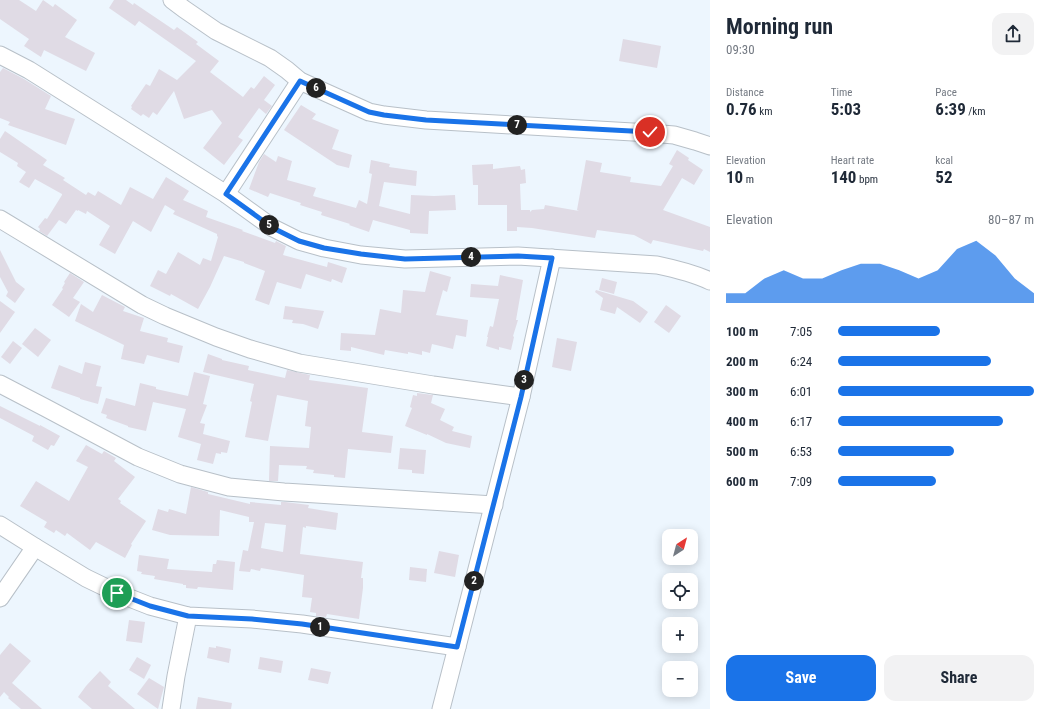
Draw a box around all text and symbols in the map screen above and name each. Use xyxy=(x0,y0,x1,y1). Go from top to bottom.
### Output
button: share xyxy=(992,13,1034,55)
text: Morning run xyxy=(726,14,833,39)
text: 09:30 xyxy=(726,42,755,57)
pin: 6 xyxy=(306,78,326,98)
text: 6 xyxy=(313,81,319,94)
text: Distance xyxy=(726,86,764,99)
text: Time xyxy=(831,86,852,99)
text: Pace xyxy=(935,86,957,99)
text: 0.76 xyxy=(726,99,757,119)
text: 5:03 xyxy=(831,99,861,119)
text: 6:39 xyxy=(935,99,966,119)
text: km xyxy=(757,105,772,118)
text: /km xyxy=(966,105,986,118)
pin: 7 xyxy=(507,115,527,135)
pin xyxy=(633,115,667,149)
text: 7 xyxy=(514,118,520,131)
icon: check xyxy=(639,121,661,143)
text: Elevation xyxy=(726,154,766,167)
text: Heart rate xyxy=(831,154,874,167)
text: kcal xyxy=(935,154,953,167)
text: 10 xyxy=(726,167,743,187)
text: 140 xyxy=(831,167,856,187)
text: 52 xyxy=(935,167,953,187)
text: m xyxy=(743,173,754,186)
text: bpm xyxy=(856,173,878,186)
text: Elevation xyxy=(726,212,773,227)
text: 80–87 m xyxy=(988,212,1034,227)
pin: 5 xyxy=(259,215,279,235)
text: 5 xyxy=(266,218,272,231)
pin: 4 xyxy=(461,247,481,267)
text: 4 xyxy=(468,250,474,263)
text: 100 m xyxy=(726,324,758,339)
text: 7:05 xyxy=(790,324,812,339)
text: 200 m xyxy=(726,354,758,369)
text: 6:24 xyxy=(790,354,812,369)
pin: 3 xyxy=(514,370,534,390)
text: 3 xyxy=(521,373,527,386)
text: 300 m xyxy=(726,384,758,399)
text: 6:01 xyxy=(790,384,812,399)
text: 400 m xyxy=(726,414,758,429)
text: 6:17 xyxy=(790,414,812,429)
text: 500 m xyxy=(726,444,758,459)
text: 6:53 xyxy=(790,444,812,459)
text: 600 m xyxy=(726,474,758,489)
text: 7:09 xyxy=(790,474,812,489)
north arrow xyxy=(662,529,698,565)
map controls xyxy=(662,529,698,697)
pin: 2 xyxy=(464,571,484,591)
button: locate xyxy=(662,573,698,609)
text: 2 xyxy=(471,574,477,587)
pin xyxy=(100,576,134,610)
icon: arrive xyxy=(106,582,128,604)
pin: 1 xyxy=(310,617,330,637)
button: + xyxy=(662,617,698,653)
text: 1 xyxy=(317,620,323,633)
button: Save xyxy=(726,655,876,701)
button: Share xyxy=(884,655,1034,701)
button: − xyxy=(662,661,698,697)

